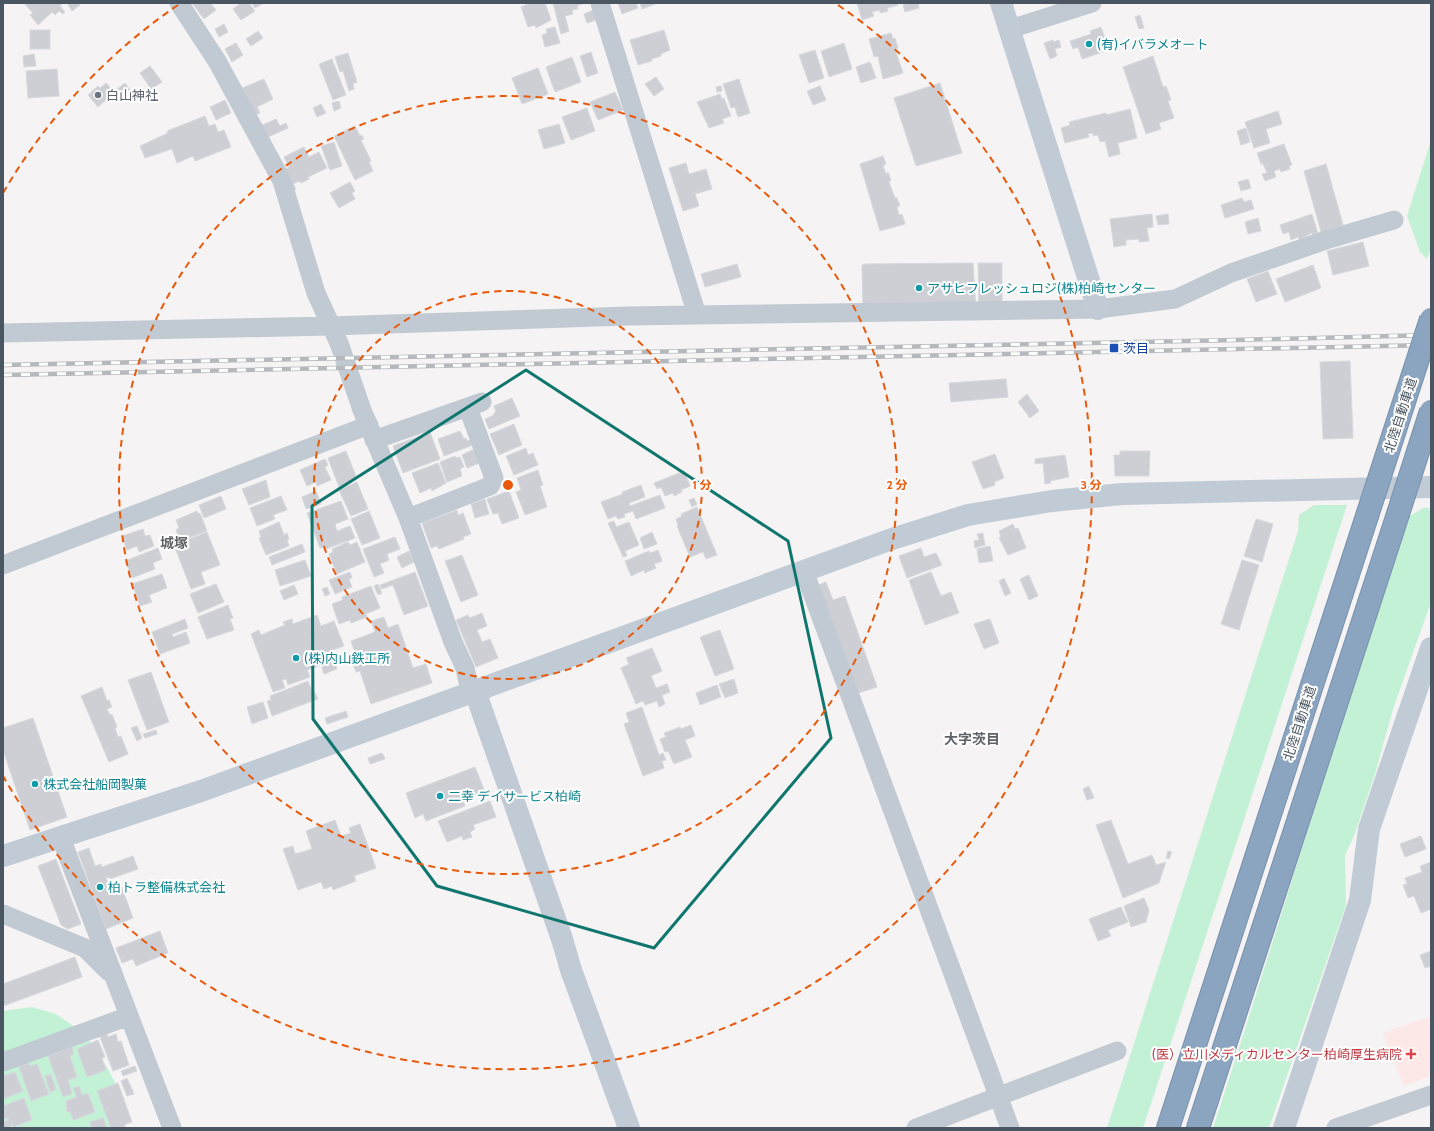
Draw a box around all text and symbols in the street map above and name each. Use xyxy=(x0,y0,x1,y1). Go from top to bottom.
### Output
place label: (有)イバラメオート xyxy=(1097,36,1209,52)
marker: (有)イバラメオート xyxy=(1084,39,1094,49)
place label: 白山神社 xyxy=(106,87,158,103)
marker: 白山神社 xyxy=(93,90,103,100)
place label: アサヒフレッシュロジ(株)柏崎センター xyxy=(927,280,1156,296)
marker: アサヒフレッシュロジ(株)柏崎センター xyxy=(914,283,924,293)
place label: 茨目 xyxy=(1123,340,1149,356)
marker: 茨目 xyxy=(1108,342,1120,354)
street label: 北陸自動車道 xyxy=(1380,375,1420,455)
text: 1 分 xyxy=(692,477,712,492)
text: 2 分 xyxy=(886,477,908,492)
text: 3 分 xyxy=(1080,477,1102,492)
centre of rings xyxy=(501,478,515,492)
district label: 城塚 xyxy=(160,534,188,552)
place label: (株)内山鉄工所 xyxy=(304,650,390,666)
marker: (株)内山鉄工所 xyxy=(291,653,301,663)
street label: 北陸自動車道 xyxy=(1279,683,1319,763)
district label: 大字茨目 xyxy=(944,730,1000,748)
place label: 株式会社船岡製菓 xyxy=(43,776,147,792)
marker: 株式会社船岡製菓 xyxy=(30,779,40,789)
place label: 二幸 デイサービス柏崎 xyxy=(448,788,581,804)
marker: 二幸 デイサービス柏崎 xyxy=(435,791,445,801)
place label: 柏トラ整備株式会社 xyxy=(108,879,225,895)
marker: 柏トラ整備株式会社 xyxy=(95,882,105,892)
place label: (医）立川メディカルセンター柏崎厚生病院 xyxy=(1152,1046,1402,1062)
marker: (医）立川メディカルセンター柏崎厚生病院 xyxy=(1405,1048,1417,1060)

